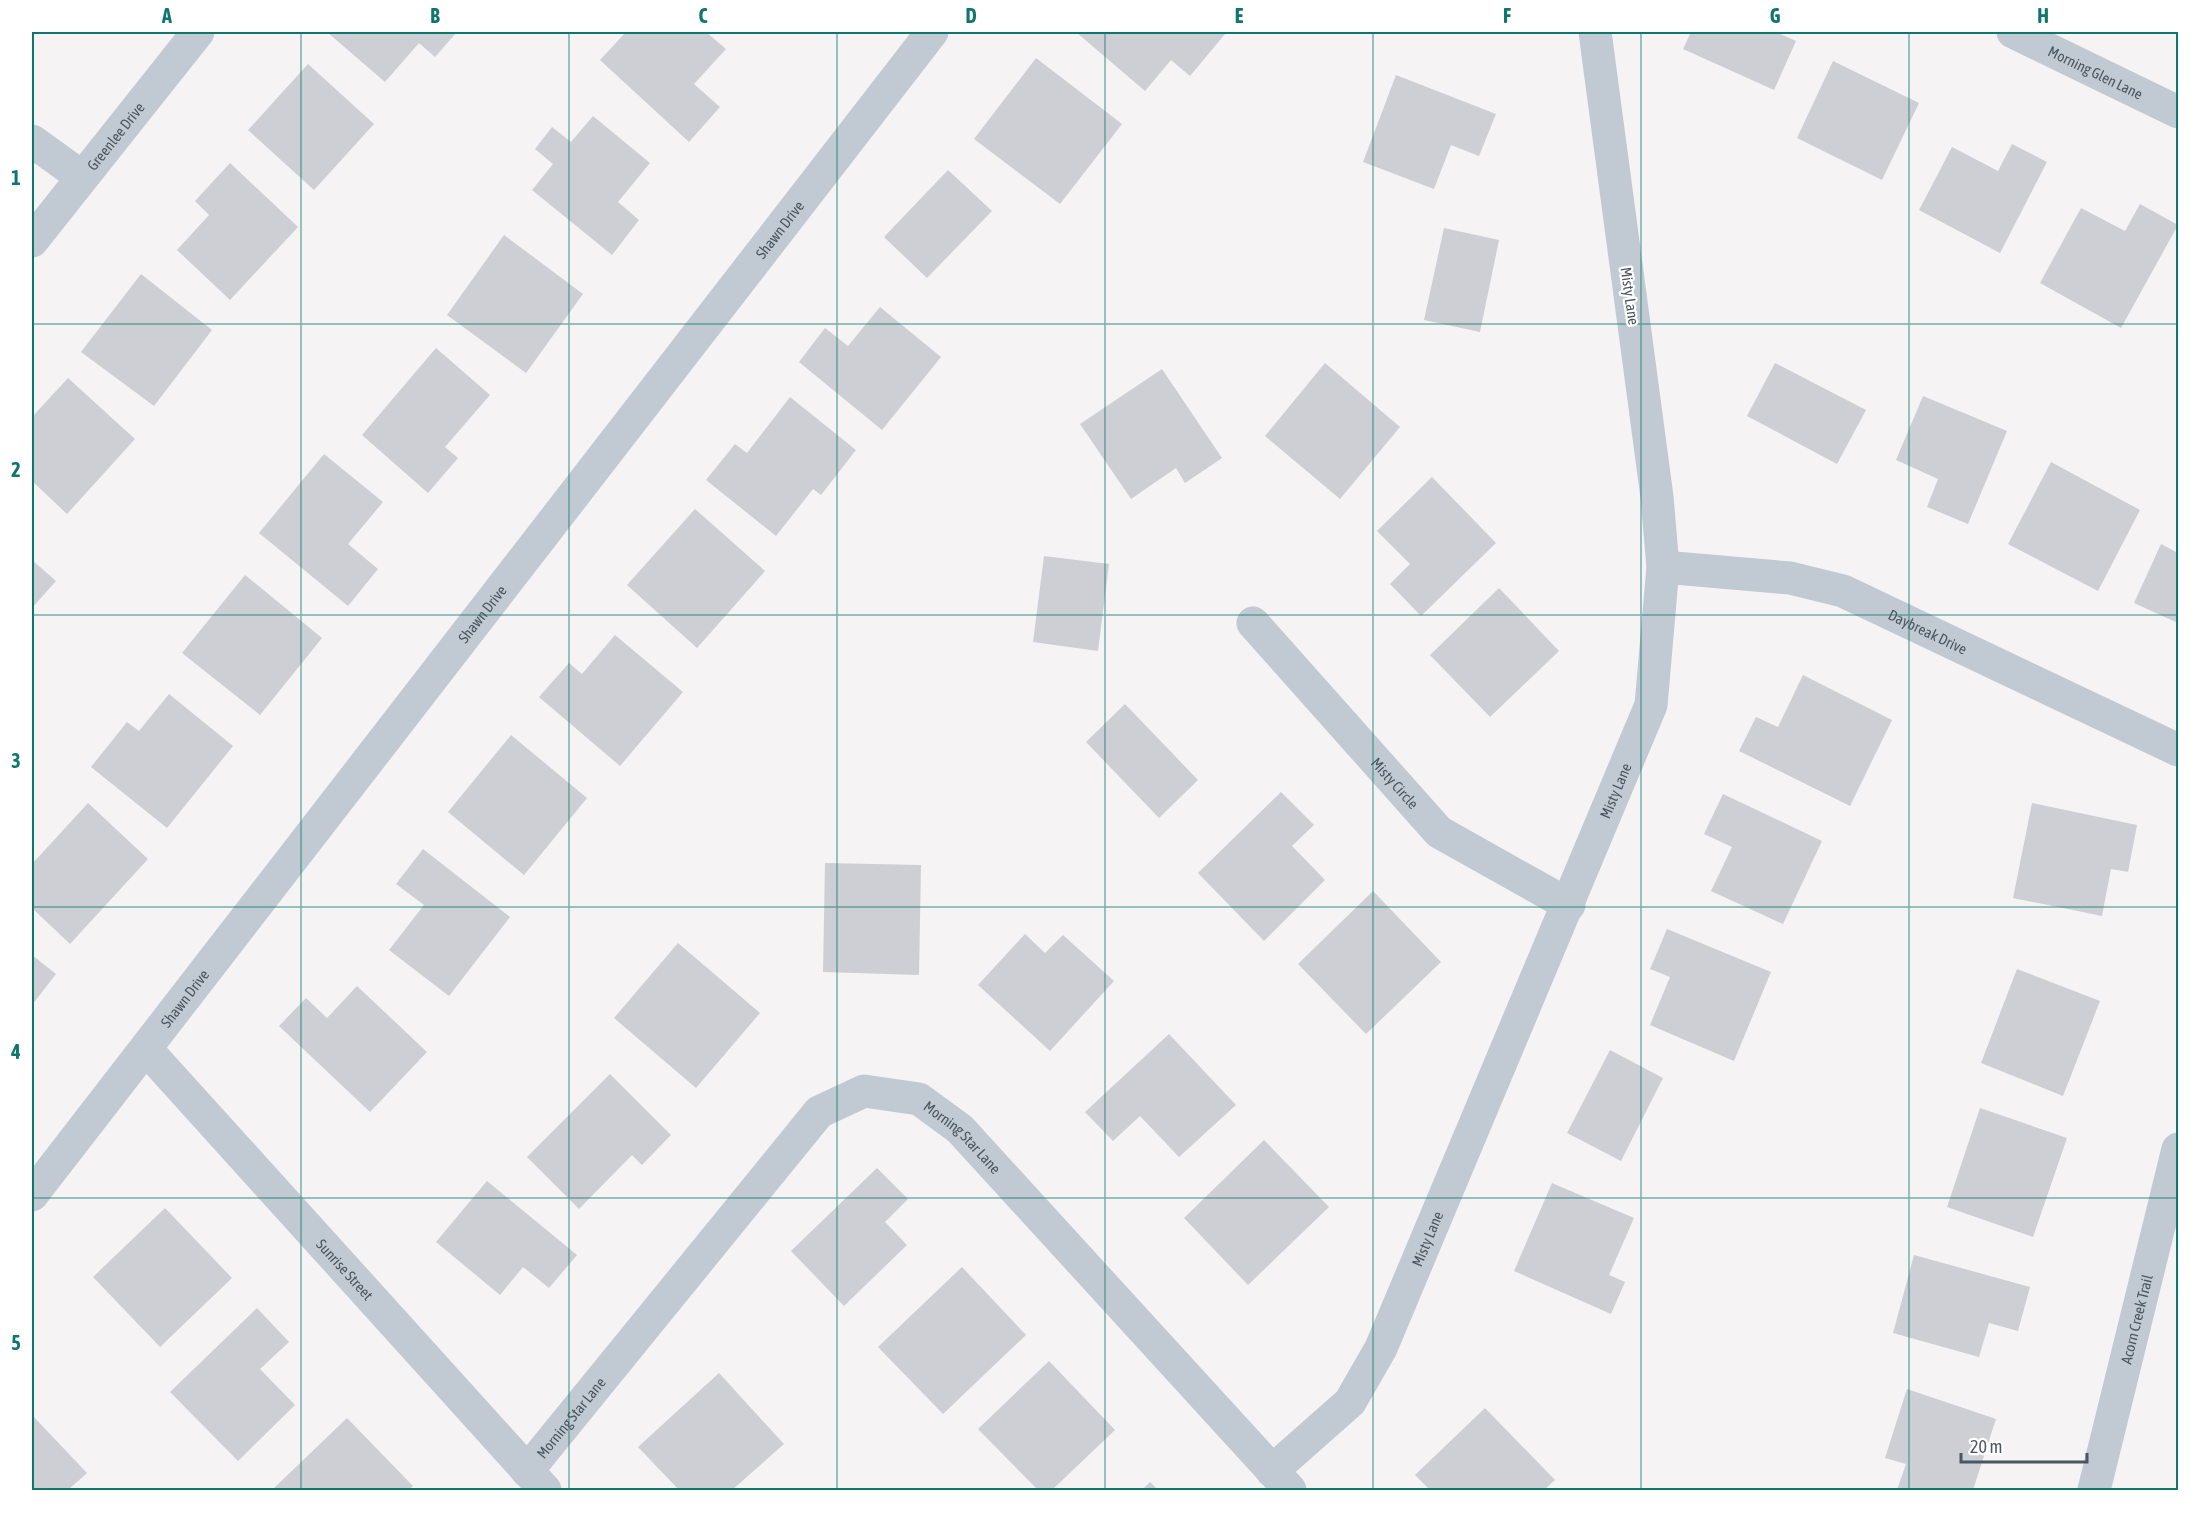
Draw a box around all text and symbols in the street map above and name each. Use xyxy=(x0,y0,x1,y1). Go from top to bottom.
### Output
text: A xyxy=(161,4,172,27)
text: B xyxy=(430,4,440,27)
text: C xyxy=(699,4,708,27)
text: D xyxy=(965,4,977,27)
text: E xyxy=(1235,4,1244,27)
text: F xyxy=(1503,4,1511,27)
text: G xyxy=(1770,4,1781,27)
text: H xyxy=(2037,4,2049,27)
street label: Morning Glen Lane xyxy=(2046,42,2146,102)
street label: Greenlee Drive xyxy=(83,99,148,173)
text: 1 xyxy=(11,166,21,189)
street label: Shawn Drive xyxy=(752,197,807,261)
street label: Misty Lane xyxy=(1618,266,1642,326)
text: 2 xyxy=(11,458,21,481)
street label: Shawn Drive xyxy=(454,581,509,646)
street label: Daybreak Drive xyxy=(1886,605,1970,657)
text: 3 xyxy=(11,749,21,772)
street label: Misty Circle xyxy=(1368,754,1422,812)
street label: Misty Lane xyxy=(1596,760,1634,821)
street label: Shawn Drive xyxy=(157,966,212,1030)
text: 4 xyxy=(10,1040,21,1063)
street label: Morning Star Lane xyxy=(921,1097,1005,1177)
street label: Misty Lane xyxy=(1408,1208,1446,1269)
street label: Sunrise Street xyxy=(314,1235,377,1303)
street label: Acorn Creek Trail xyxy=(2117,1273,2155,1366)
text: 5 xyxy=(11,1331,21,1354)
street label: Morning Star Lane xyxy=(533,1374,609,1461)
scale bar xyxy=(1961,1426,2087,1464)
text: 20 m xyxy=(1970,1436,2002,1457)

